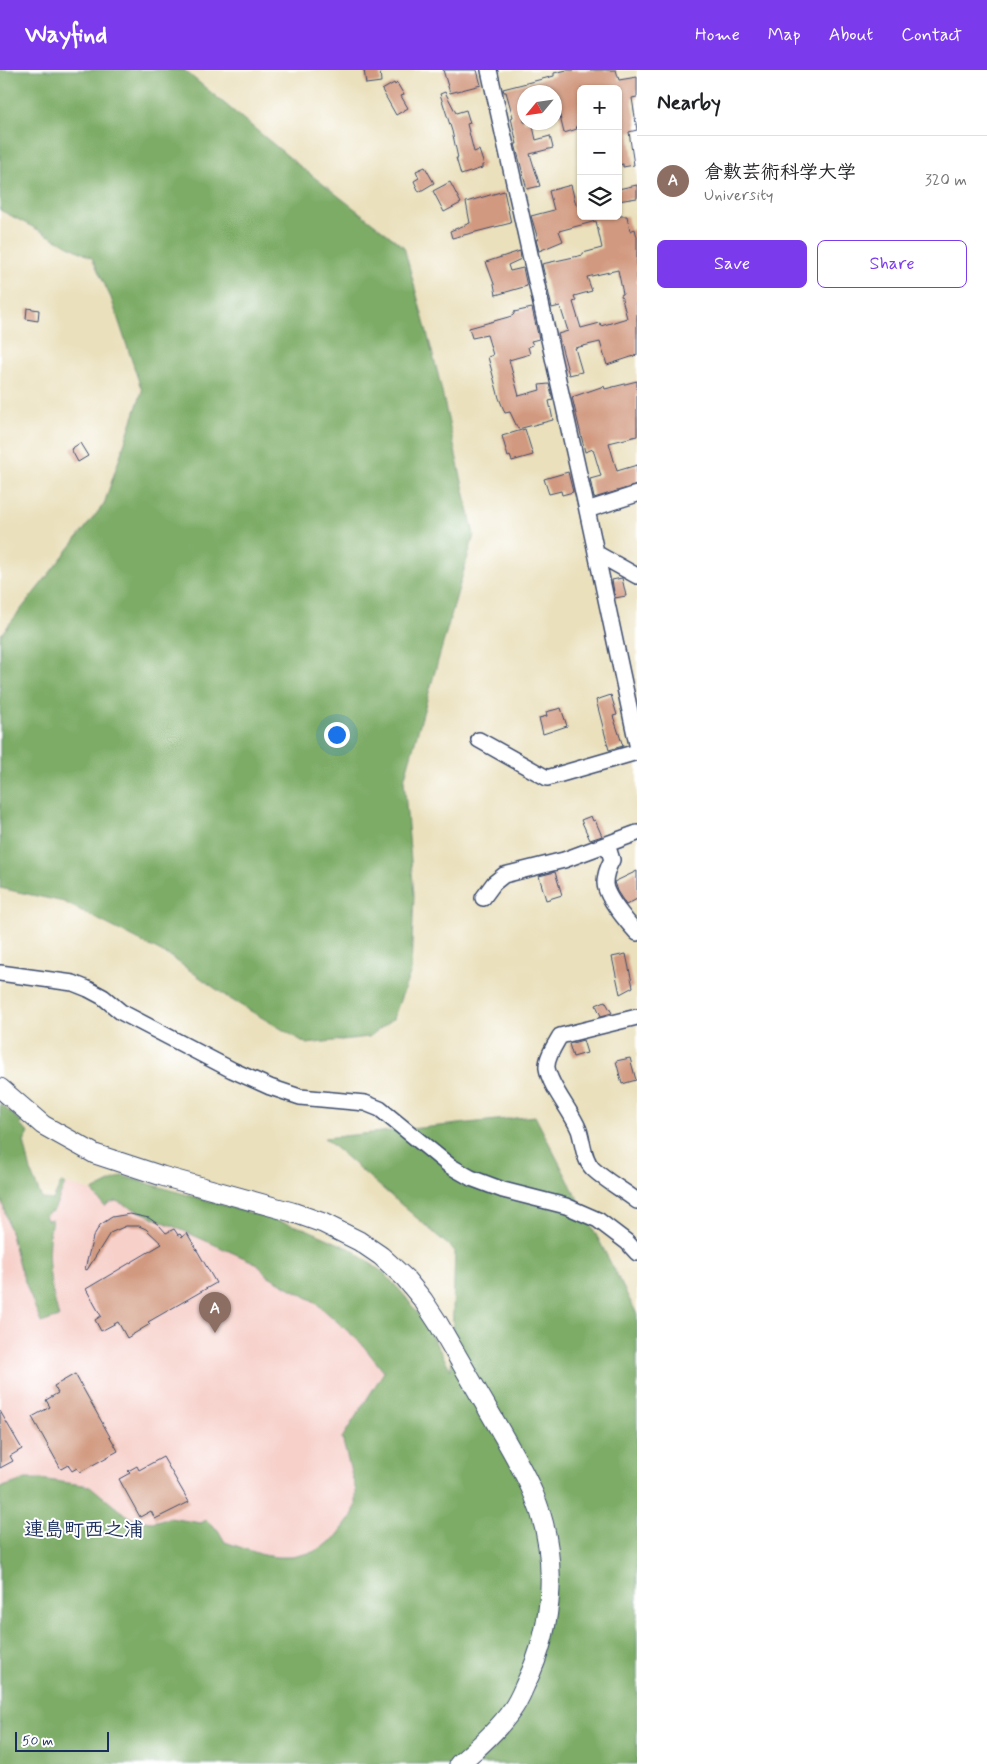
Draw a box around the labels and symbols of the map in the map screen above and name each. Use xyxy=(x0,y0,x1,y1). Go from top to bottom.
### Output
north arrow xyxy=(517,85,562,130)
your location xyxy=(324,722,350,748)
pin: A xyxy=(199,1292,231,1333)
district label: 連島町西之浦 xyxy=(24,1517,144,1544)
scale bar xyxy=(15,1729,109,1752)

